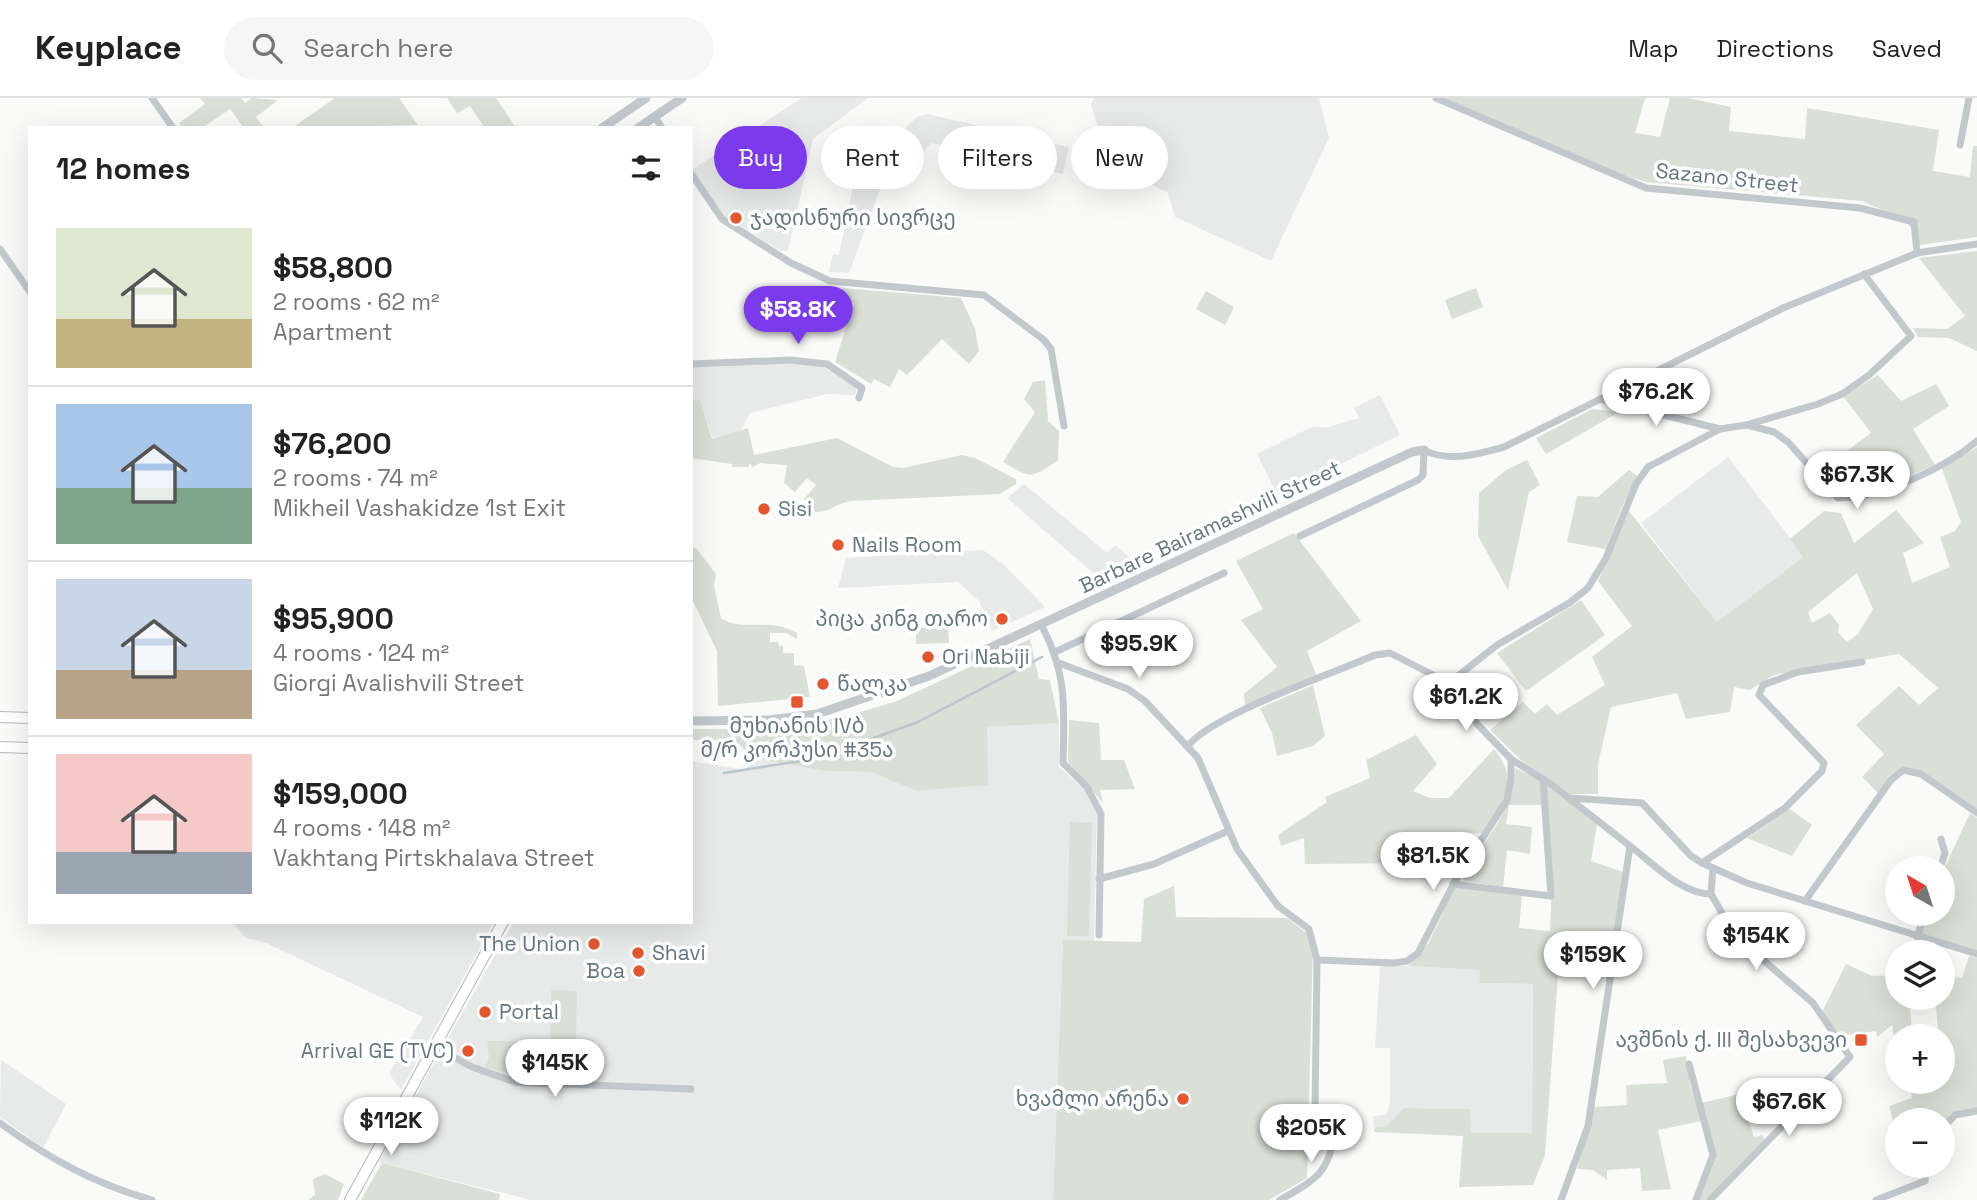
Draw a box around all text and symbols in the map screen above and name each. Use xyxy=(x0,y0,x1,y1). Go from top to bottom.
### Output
search box xyxy=(224,17,714,80)
text: Keyplace xyxy=(35,27,182,69)
icon: search xyxy=(248,29,286,67)
text: Search here xyxy=(304,31,453,65)
text: Map xyxy=(1628,33,1678,64)
text: Directions xyxy=(1716,33,1834,64)
text: Saved xyxy=(1872,33,1942,64)
chip: Buy xyxy=(714,126,807,189)
chip: Rent xyxy=(821,126,924,189)
chip: Filters xyxy=(938,126,1057,189)
chip: New xyxy=(1071,126,1168,189)
text: 12 homes xyxy=(56,149,191,188)
icon: filters xyxy=(627,149,665,187)
street label: Sazano Street xyxy=(1654,157,1800,198)
place label: ჯადისნური სივრცე xyxy=(750,204,956,231)
marker: ჯადისნური სივრცე xyxy=(728,210,744,226)
text: $58,800 xyxy=(273,248,393,287)
icon: home xyxy=(112,256,196,340)
pin: $58.8K xyxy=(741,286,855,346)
text: 2 rooms · 62 m² xyxy=(273,287,439,317)
text: $58.8K xyxy=(760,294,836,324)
text: Apartment xyxy=(273,317,393,347)
pin: $76.2K xyxy=(1599,368,1713,428)
text: $76.2K xyxy=(1618,376,1694,406)
text: $76,200 xyxy=(273,424,392,463)
icon: home xyxy=(112,432,196,516)
pin: $67.3K xyxy=(1800,452,1914,511)
street label: Barbare Bairamashvili Street xyxy=(1075,454,1345,599)
text: $67.3K xyxy=(1820,459,1894,489)
text: 2 rooms · 74 m² xyxy=(273,463,438,493)
text: Mikheil Vashakidze 1st Exit xyxy=(273,493,566,523)
place label: Sisi xyxy=(778,495,812,522)
marker: Sisi xyxy=(756,501,772,517)
place label: Nails Room xyxy=(852,531,962,558)
marker: Nails Room xyxy=(830,537,846,553)
text: $95,900 xyxy=(273,599,394,638)
place label: პიცა კინგ თარო xyxy=(816,605,988,632)
icon: home xyxy=(112,607,196,691)
marker: პიცა კინგ თარო xyxy=(994,611,1010,627)
pin: $95.9K xyxy=(1082,620,1196,680)
text: $95.9K xyxy=(1100,628,1178,658)
text: 4 rooms · 124 m² xyxy=(273,638,449,668)
place label: Ori Nabiji xyxy=(942,643,1030,670)
marker: Ori Nabiji xyxy=(920,649,936,665)
text: Giorgi Avalishvili Street xyxy=(273,668,524,698)
place label: წალკა xyxy=(837,670,908,697)
pin: $61.2K xyxy=(1409,674,1523,733)
marker: წალკა xyxy=(815,676,831,692)
text: $61.2K xyxy=(1429,681,1503,711)
marker: მუხიანის IVბ მ/რ კორპუსი #35ა xyxy=(789,694,805,710)
place label: მუხიანის IVბ მ/რ კორპუსი #35ა xyxy=(700,712,894,763)
text: $159,000 xyxy=(273,774,408,813)
icon: home xyxy=(112,782,196,866)
text: 4 rooms · 148 m² xyxy=(273,813,450,843)
pin: $81.5K xyxy=(1376,832,1490,892)
text: $81.5K xyxy=(1396,840,1470,870)
text: Vakhtang Pirtskhalava Street xyxy=(273,843,595,873)
north arrow xyxy=(1885,856,1955,926)
map controls xyxy=(1885,856,1955,1178)
pin: $154K xyxy=(1707,912,1805,972)
text: $154K xyxy=(1722,920,1790,950)
place label: The Union xyxy=(479,930,580,957)
pin: $159K xyxy=(1544,932,1642,991)
marker: The Union xyxy=(586,936,602,952)
place label: Shavi xyxy=(652,939,706,966)
text: $159K xyxy=(1560,939,1626,969)
button: layers xyxy=(1885,940,1955,1010)
marker: Shavi xyxy=(630,945,646,961)
place label: Boa xyxy=(586,957,625,984)
marker: Boa xyxy=(631,963,647,979)
place label: Portal xyxy=(499,998,559,1025)
marker: Portal xyxy=(477,1004,493,1020)
button: + xyxy=(1885,1024,1955,1094)
place label: ავშნის ქ. III შესახვევი xyxy=(1615,1026,1847,1053)
marker: ავშნის ქ. III შესახვევი xyxy=(1853,1032,1869,1048)
place label: Arrival GE (TVC) xyxy=(301,1037,454,1064)
pin: $145K xyxy=(506,1040,604,1099)
marker: Arrival GE (TVC) xyxy=(460,1043,476,1059)
text: $145K xyxy=(521,1047,589,1077)
pin: $67.6K xyxy=(1732,1079,1846,1138)
place label: ხვამლი არენა xyxy=(1016,1085,1169,1112)
text: $67.6K xyxy=(1752,1086,1826,1116)
marker: ხვამლი არენა xyxy=(1175,1091,1191,1107)
pin: $112K xyxy=(342,1098,440,1157)
pin: $205K xyxy=(1262,1104,1360,1164)
text: $112K xyxy=(360,1105,422,1135)
button: − xyxy=(1885,1108,1955,1178)
text: $205K xyxy=(1276,1112,1346,1142)

